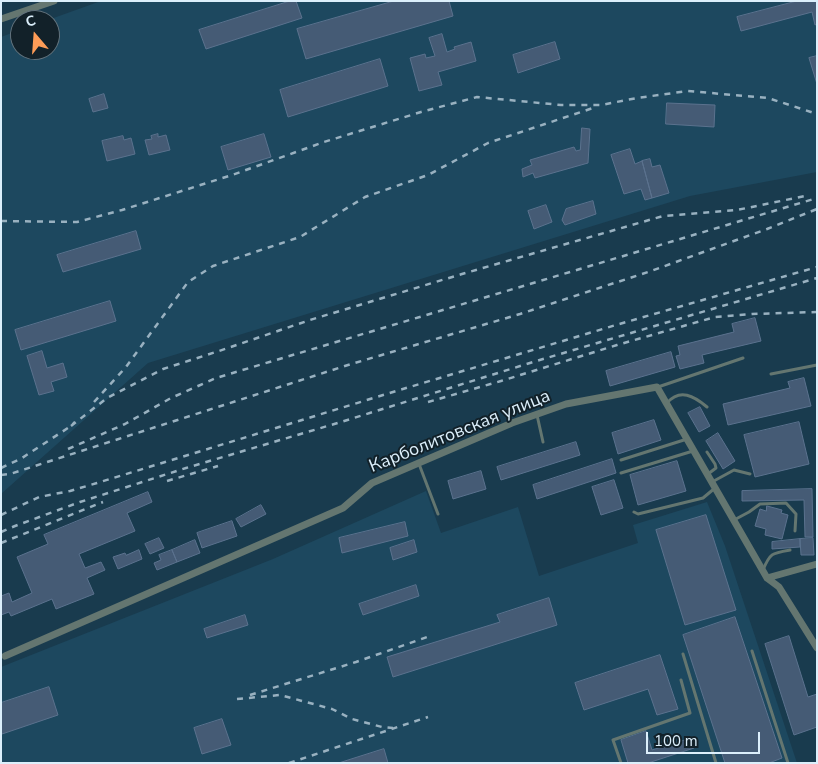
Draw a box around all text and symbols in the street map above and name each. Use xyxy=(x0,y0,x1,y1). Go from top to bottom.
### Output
north arrow xyxy=(10,10,60,60)
text: С xyxy=(23,11,38,32)
street label: Карболитовская улица xyxy=(366,386,554,478)
scale bar xyxy=(648,722,762,754)
text: 100 m xyxy=(654,731,698,751)

